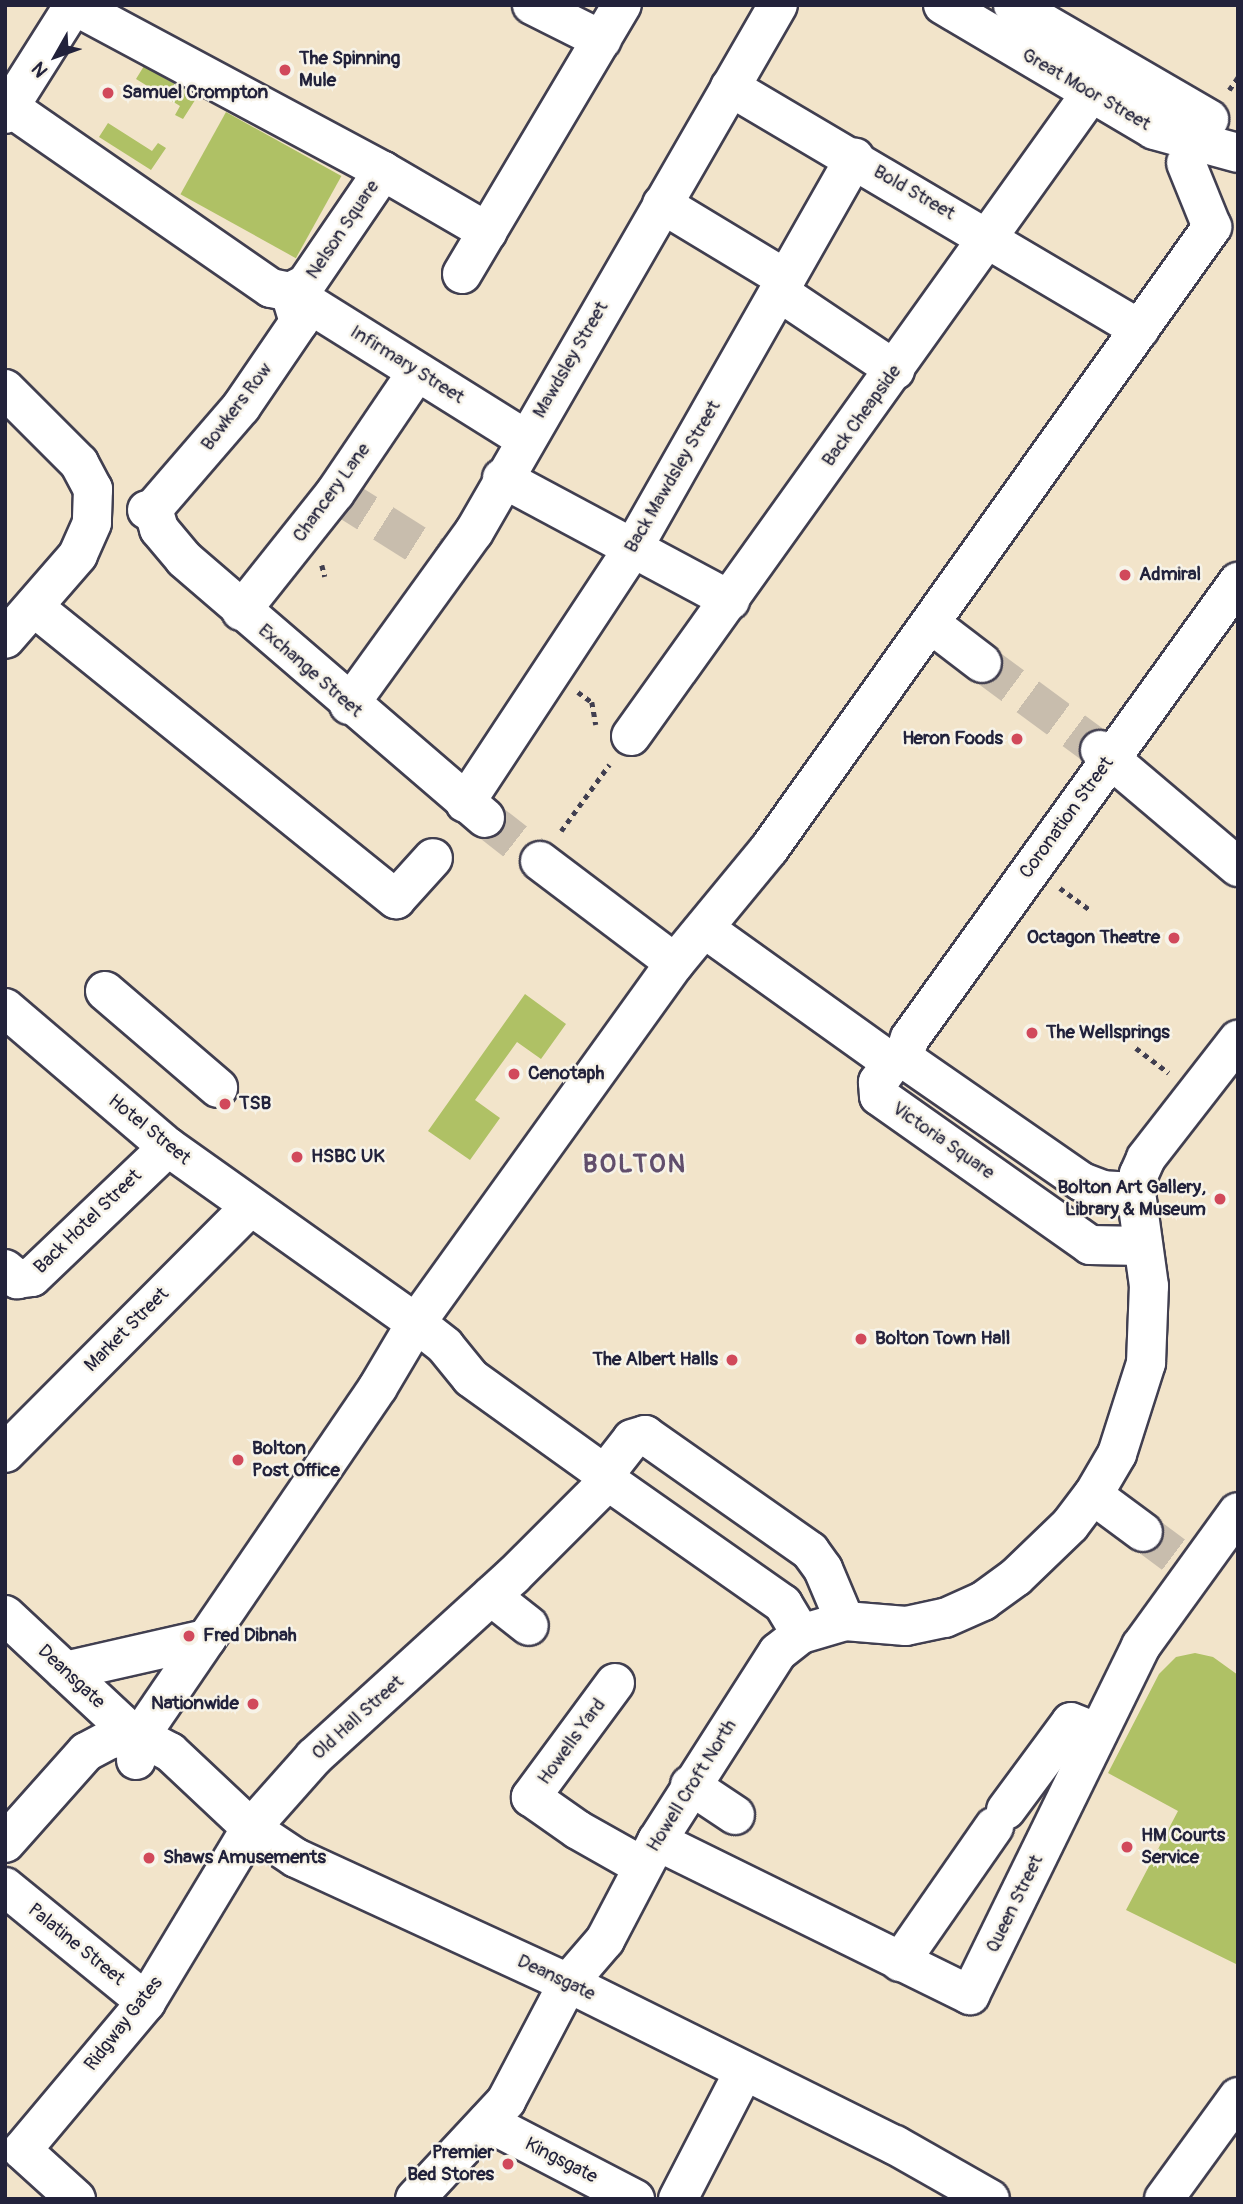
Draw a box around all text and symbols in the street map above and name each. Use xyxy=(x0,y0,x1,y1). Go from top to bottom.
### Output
north arrow xyxy=(21,21,91,91)
street label: Great Moor Street xyxy=(1018,44,1154,136)
place label: The Spinning Mule xyxy=(299,48,400,92)
text: N xyxy=(27,57,53,82)
marker: The Spinning Mule xyxy=(277,62,293,78)
place label: Samuel Crompton xyxy=(122,82,268,104)
marker: Samuel Crompton xyxy=(100,85,116,101)
street label: Bold Street xyxy=(869,161,959,225)
street label: Nelson Square xyxy=(302,176,384,284)
street label: Mawdsley Street xyxy=(528,298,614,422)
street label: Infirmary Street xyxy=(346,321,468,409)
street label: Bowkers Row xyxy=(197,359,277,455)
street label: Back Cheapside xyxy=(818,361,906,471)
street label: Back Mawdsley Street xyxy=(620,397,726,557)
street label: Chancery Lane xyxy=(288,439,376,547)
place label: Admiral xyxy=(1139,564,1201,586)
marker: Admiral xyxy=(1117,567,1133,583)
street label: Exchange Street xyxy=(253,620,367,722)
place label: Heron Foods xyxy=(902,728,1003,750)
marker: Heron Foods xyxy=(1009,731,1025,747)
street label: Coronation Street xyxy=(1015,753,1119,883)
place label: Octagon Theatre xyxy=(1027,927,1160,949)
marker: Octagon Theatre xyxy=(1166,930,1182,946)
place label: The Wellsprings xyxy=(1046,1022,1170,1044)
marker: The Wellsprings xyxy=(1024,1025,1040,1041)
place label: Cenotaph xyxy=(528,1063,604,1085)
marker: Cenotaph xyxy=(506,1066,522,1082)
street label: Hotel Street xyxy=(103,1090,195,1170)
place label: TSB xyxy=(239,1093,271,1115)
marker: TSB xyxy=(217,1096,233,1112)
street label: Victoria Square xyxy=(888,1097,998,1185)
place label: HSBC UK xyxy=(311,1146,385,1168)
marker: HSBC UK xyxy=(289,1149,305,1165)
district label: BOLTON xyxy=(584,1149,686,1181)
street label: Back Hotel Street xyxy=(29,1165,147,1279)
place label: Bolton Art Gallery, Library & Museum xyxy=(1058,1177,1206,1221)
marker: Bolton Art Gallery, Library & Museum xyxy=(1212,1191,1228,1207)
street label: Market Street xyxy=(80,1283,174,1377)
place label: Bolton Town Hall xyxy=(875,1328,1010,1350)
marker: Bolton Town Hall xyxy=(853,1331,869,1347)
place label: The Albert Halls xyxy=(593,1349,718,1371)
marker: The Albert Halls xyxy=(724,1352,740,1368)
place label: Bolton Post Office xyxy=(252,1438,340,1482)
marker: Bolton Post Office xyxy=(230,1452,246,1468)
place label: Fred Dibnah xyxy=(203,1625,297,1647)
marker: Fred Dibnah xyxy=(181,1628,197,1644)
street label: Deansgate xyxy=(33,1640,109,1714)
street label: Old Hall Street xyxy=(307,1671,409,1765)
place label: Nationwide xyxy=(151,1693,239,1715)
street label: Howells Yard xyxy=(533,1695,611,1789)
marker: Nationwide xyxy=(245,1696,261,1712)
street label: Howell Croft North xyxy=(642,1716,742,1856)
place label: HM Courts Service xyxy=(1141,1825,1225,1869)
marker: HM Courts Service xyxy=(1119,1839,1135,1855)
place label: Shaws Amusements xyxy=(163,1847,326,1869)
marker: Shaws Amusements xyxy=(141,1850,157,1866)
street label: Queen Street xyxy=(982,1851,1048,1957)
street label: Palatine Street xyxy=(23,1899,129,1991)
street label: Deansgate xyxy=(513,1950,599,2006)
street label: Ridgway Gates xyxy=(80,1972,168,2076)
street label: Kingsgate xyxy=(521,2133,601,2189)
place label: Premier Bed Stores xyxy=(407,2142,494,2186)
marker: Premier Bed Stores xyxy=(500,2156,516,2172)

